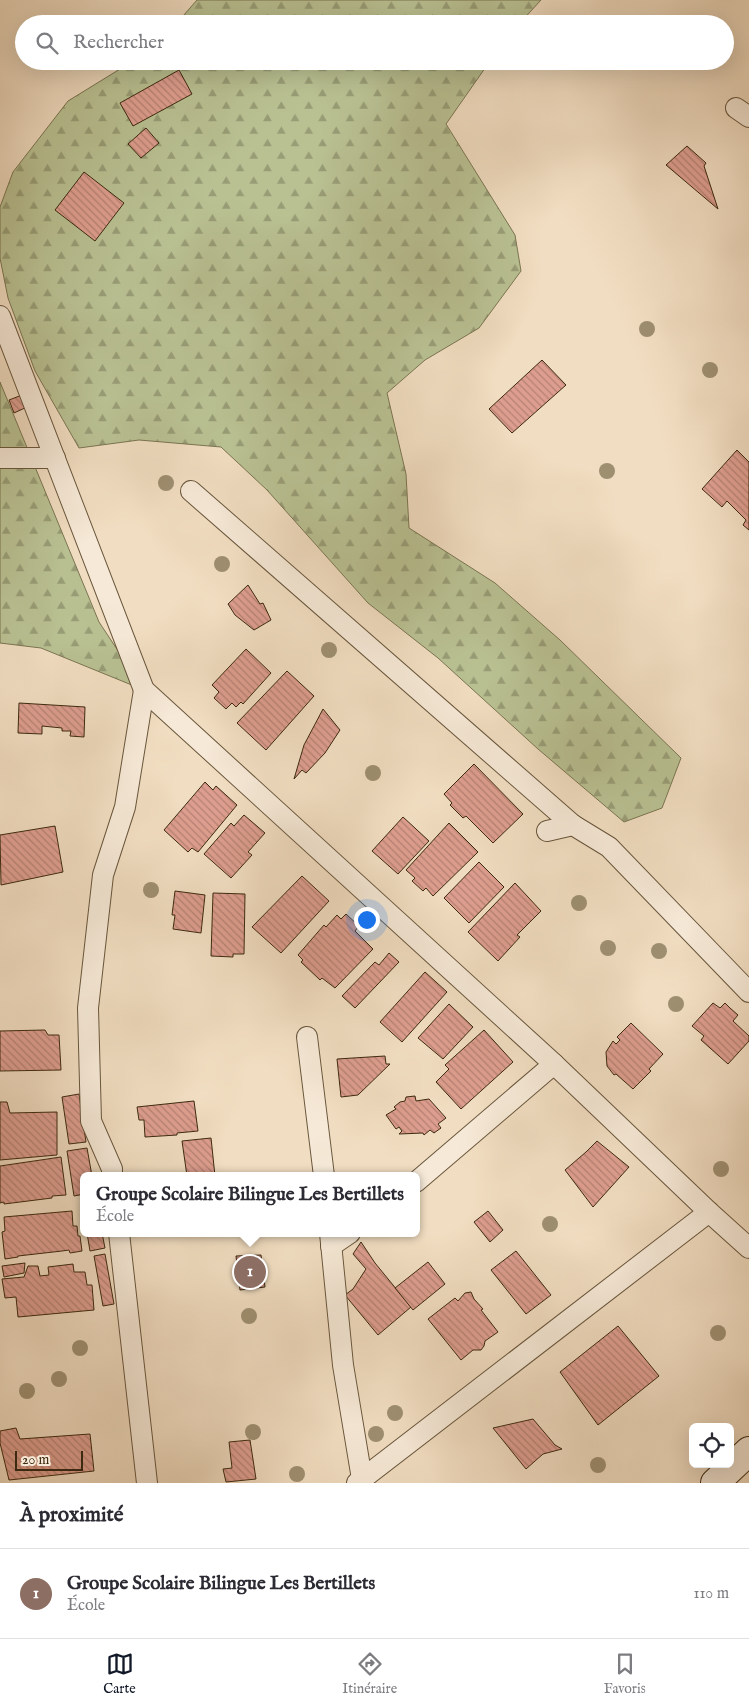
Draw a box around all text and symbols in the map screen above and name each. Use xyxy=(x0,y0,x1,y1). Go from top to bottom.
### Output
search box xyxy=(15,15,734,70)
icon: search xyxy=(33,29,61,57)
text: Rechercher xyxy=(73,31,164,55)
your location xyxy=(354,907,380,933)
popup xyxy=(80,1172,420,1237)
text: Groupe Scolaire Bilingue Les Bertillets xyxy=(96,1183,404,1207)
text: École xyxy=(96,1207,134,1227)
pin: 1 xyxy=(234,1253,266,1291)
map controls xyxy=(689,1423,734,1468)
button: locate xyxy=(689,1423,734,1468)
scale bar xyxy=(15,1448,82,1471)
text: 20 m xyxy=(22,1451,49,1469)
text: À proximité xyxy=(20,1502,123,1529)
text: Groupe Scolaire Bilingue Les Bertillets xyxy=(67,1572,375,1596)
text: 1 xyxy=(33,1584,39,1604)
text: 110 m xyxy=(693,1584,729,1604)
text: École xyxy=(67,1596,105,1616)
tab: Carte xyxy=(103,1650,136,1698)
tab: Itinéraire xyxy=(342,1650,397,1698)
tab: Favoris xyxy=(604,1650,646,1698)

